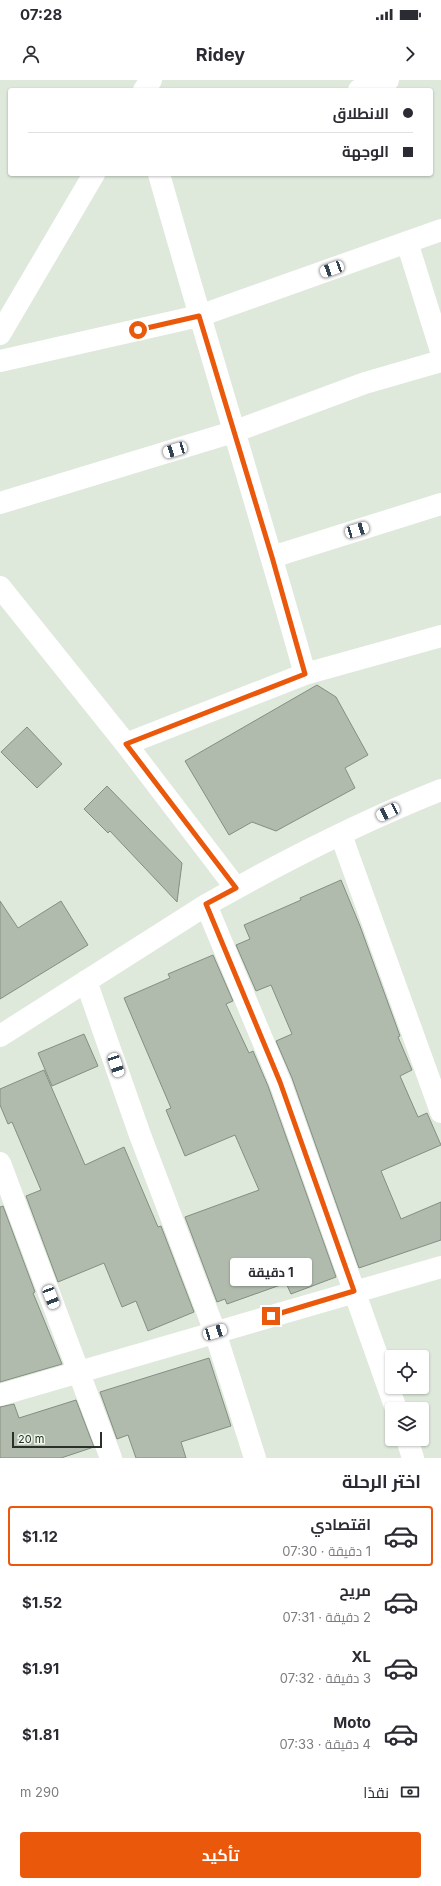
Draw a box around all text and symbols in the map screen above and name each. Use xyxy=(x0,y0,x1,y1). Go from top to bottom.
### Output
text: 07:28 xyxy=(20,5,62,24)
icon: person xyxy=(20,43,42,65)
icon: forward xyxy=(399,43,421,65)
text: Ridey xyxy=(196,44,245,65)
text: الانطلاق xyxy=(333,104,389,123)
text: الوجهة xyxy=(342,142,389,161)
car xyxy=(319,259,345,279)
route start xyxy=(129,321,147,339)
car xyxy=(162,441,188,459)
car xyxy=(344,521,370,539)
car xyxy=(375,801,401,823)
car xyxy=(106,1052,126,1078)
callout: 1 دقيقة xyxy=(230,1258,312,1286)
text: 1 دقيقة xyxy=(248,1264,294,1280)
car xyxy=(41,1284,61,1310)
route end xyxy=(262,1307,280,1325)
car xyxy=(202,1323,228,1341)
map controls xyxy=(385,1350,429,1446)
button: locate xyxy=(385,1350,429,1394)
button: layers xyxy=(385,1402,429,1446)
scale bar xyxy=(12,1430,102,1449)
text: 20 m xyxy=(18,1432,44,1446)
text: اختر الرحلة xyxy=(342,1471,421,1492)
text: اقتصادي xyxy=(311,1515,371,1534)
icon: car xyxy=(383,1518,419,1554)
text: $1.12 xyxy=(22,1527,58,1546)
text: 1 دقيقة · 07:30 xyxy=(282,1543,371,1559)
text: مريح xyxy=(339,1581,371,1600)
icon: car xyxy=(383,1584,419,1620)
text: $1.52 xyxy=(22,1593,62,1612)
text: 2 دقيقة · 07:31 xyxy=(283,1609,371,1625)
text: XL xyxy=(351,1647,371,1666)
icon: car xyxy=(383,1650,419,1686)
text: $1.91 xyxy=(22,1659,59,1678)
text: 3 دقيقة · 07:32 xyxy=(280,1670,371,1686)
text: Moto xyxy=(333,1713,371,1732)
icon: car xyxy=(383,1716,419,1752)
text: $1.81 xyxy=(22,1725,59,1744)
text: 4 دقيقة · 07:33 xyxy=(279,1736,371,1752)
icon: cash xyxy=(399,1781,421,1803)
text: نقدًا xyxy=(363,1783,389,1802)
text: 290 m xyxy=(20,1784,59,1800)
button: تأكيد xyxy=(20,1832,421,1878)

